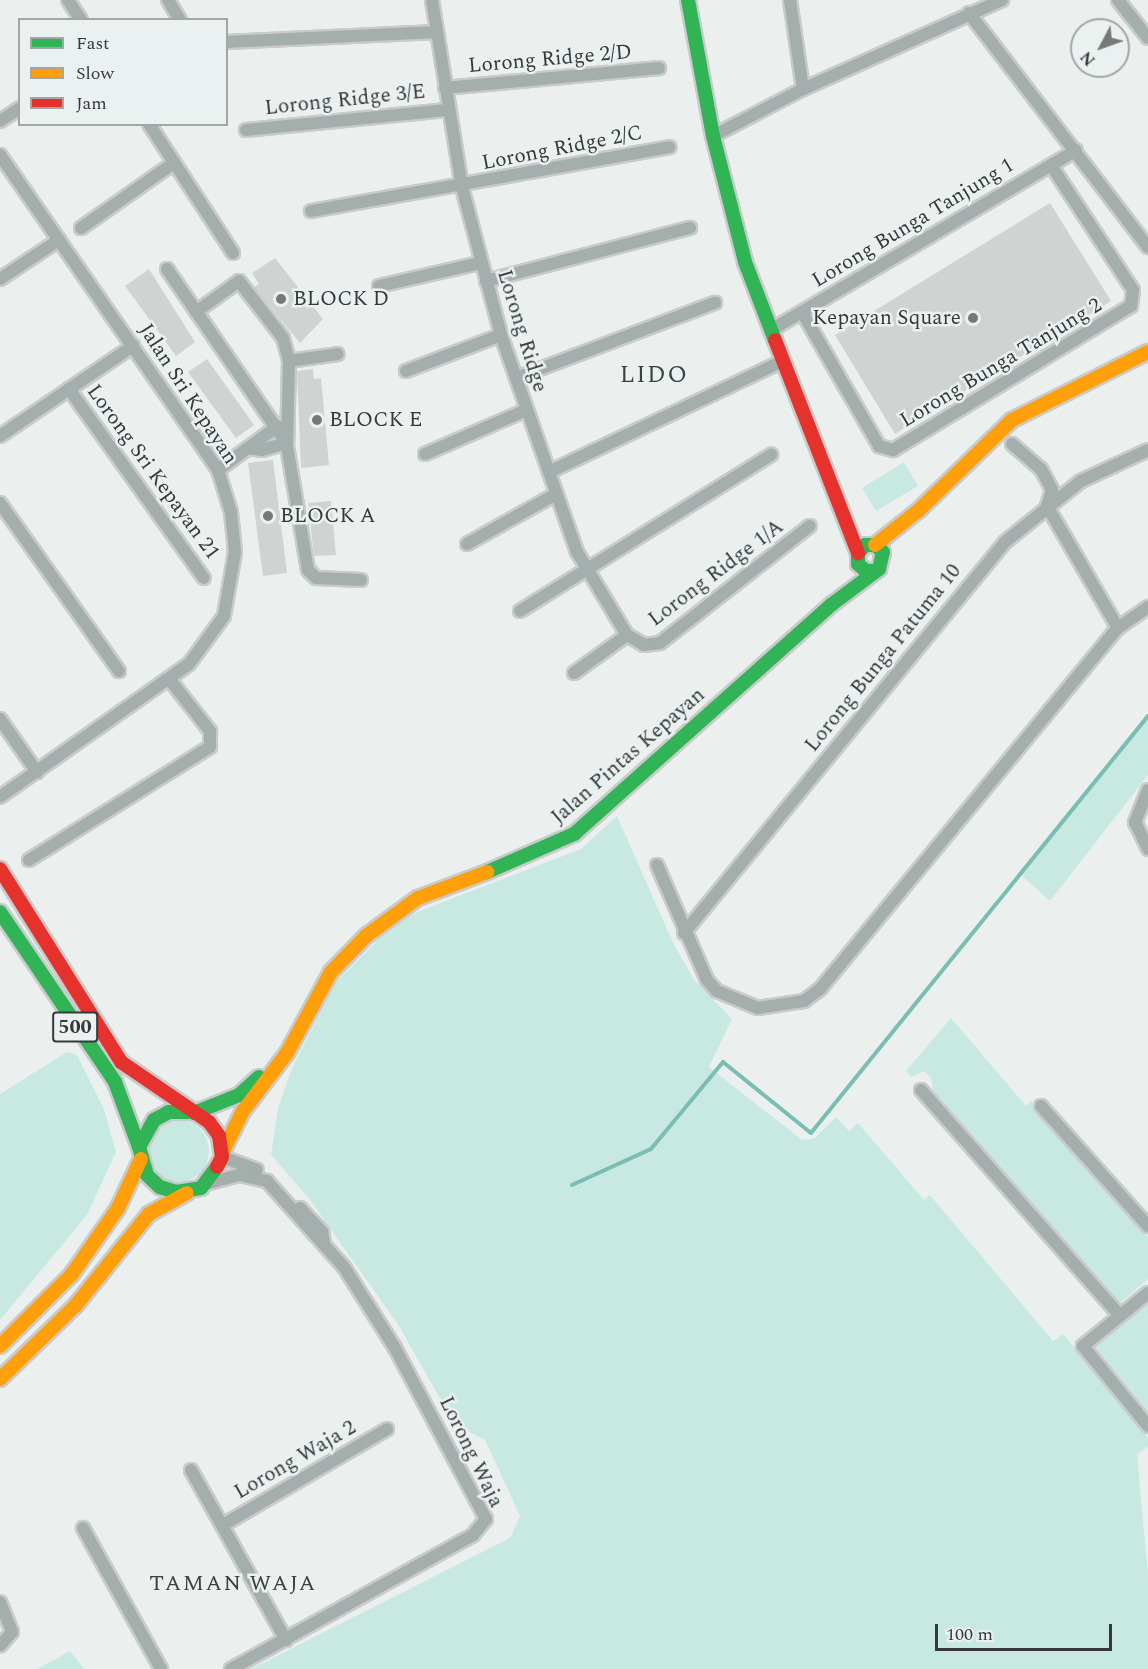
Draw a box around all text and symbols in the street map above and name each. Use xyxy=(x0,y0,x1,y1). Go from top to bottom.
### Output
legend xyxy=(18,18,228,126)
north arrow xyxy=(1070,18,1130,78)
text: Fast xyxy=(76,30,109,57)
street label: Lorong Ridge 2/D xyxy=(467,39,633,79)
text: N xyxy=(1075,46,1101,71)
text: Slow xyxy=(76,60,114,87)
street label: Lorong Ridge 3/E xyxy=(263,79,427,121)
text: Jam xyxy=(76,90,107,117)
street label: Lorong Ridge 2/C xyxy=(480,120,644,176)
street label: Lorong Bunga Tanjung 1 xyxy=(807,153,1019,293)
street label: Lorong Ridge xyxy=(491,267,553,395)
place label: BLOCK D xyxy=(293,286,389,312)
marker: BLOCK D xyxy=(274,292,288,306)
street label: Lorong Bunga Tanjung 2 xyxy=(895,293,1107,433)
place label: Kepayan Square xyxy=(812,305,961,331)
marker: Kepayan Square xyxy=(966,311,980,325)
street label: Jalan Sri Kepayan xyxy=(133,319,243,469)
district label: LIDO xyxy=(620,362,688,390)
street label: Lorong Sri Kepayan 21 xyxy=(81,380,225,564)
place label: BLOCK E xyxy=(329,407,423,433)
marker: BLOCK E xyxy=(310,413,324,427)
place label: BLOCK A xyxy=(280,503,376,529)
marker: BLOCK A xyxy=(261,509,275,523)
street label: Lorong Ridge 1/A xyxy=(643,514,789,632)
street label: Lorong Bunga Patuma 10 xyxy=(799,559,967,757)
street label: Jalan Pintas Kepayan xyxy=(546,682,710,830)
road number: 500 xyxy=(51,1010,99,1044)
street label: Lorong Waja xyxy=(433,1392,509,1512)
street label: Lorong Waja 2 xyxy=(230,1415,360,1505)
district label: TAMAN WAJA xyxy=(149,1571,317,1597)
scale bar xyxy=(938,1612,1115,1650)
text: 100 m xyxy=(946,1621,993,1648)

